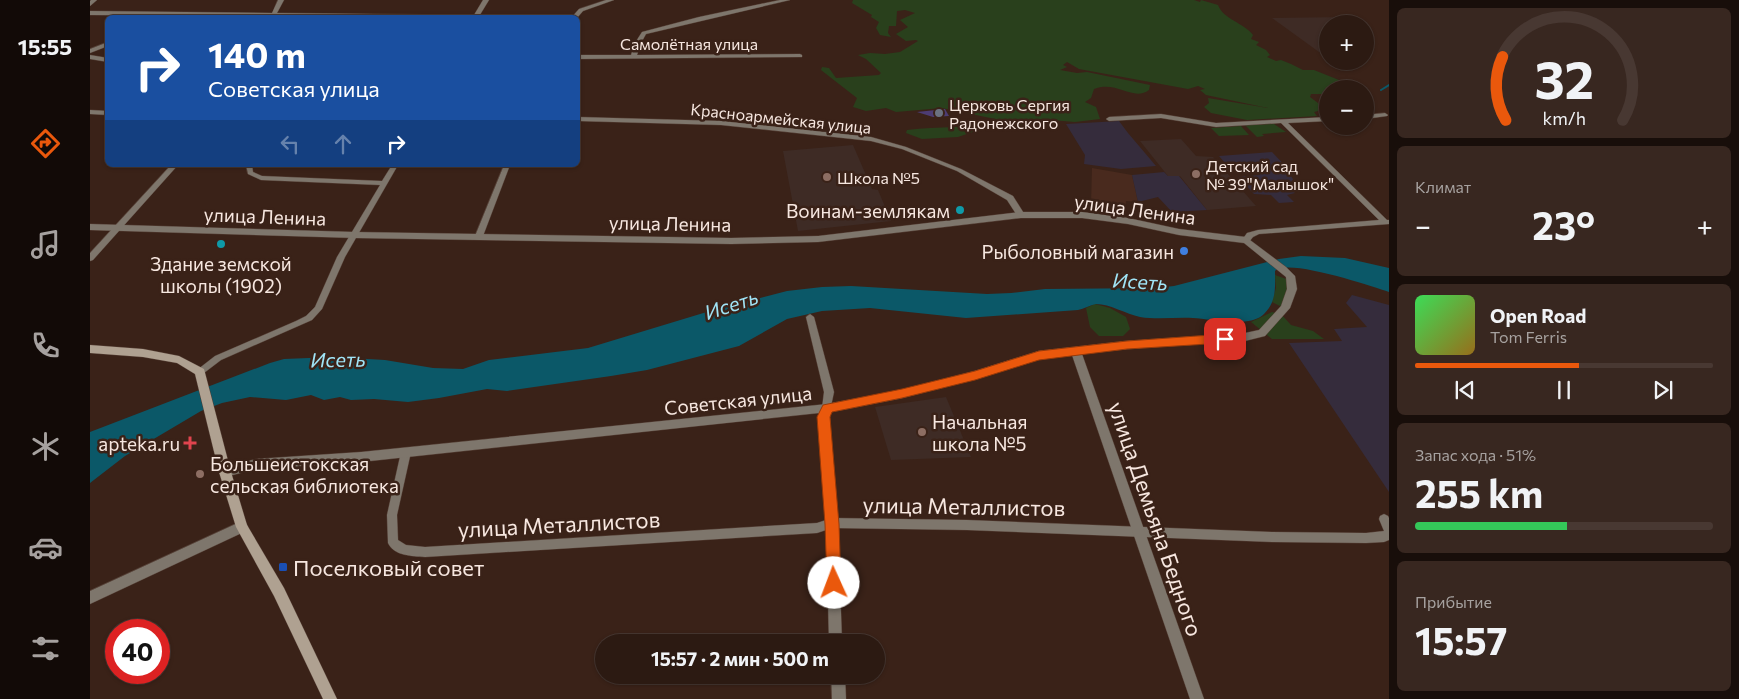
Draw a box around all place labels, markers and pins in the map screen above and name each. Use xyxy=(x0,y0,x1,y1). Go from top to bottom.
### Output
place label: Церковь Сергия Радонежского xyxy=(949,95,1070,132)
marker: Церковь Сергия Радонежского xyxy=(933,107,945,119)
place label: Детский сад № 39"Малышок" xyxy=(1206,156,1334,193)
place label: Школа №5 xyxy=(837,168,920,187)
marker: Детский сад № 39"Малышок" xyxy=(1190,168,1202,180)
marker: Школа №5 xyxy=(821,171,833,183)
place label: Воинам-землякам xyxy=(786,199,950,222)
marker: Воинам-землякам xyxy=(954,204,966,216)
marker: Здание земской школы (1902) xyxy=(215,238,227,250)
place label: Рыболовный магазин xyxy=(982,240,1174,263)
marker: Рыболовный магазин xyxy=(1178,245,1190,257)
place label: Здание земской школы (1902) xyxy=(150,252,292,297)
pin xyxy=(1204,318,1246,360)
place label: Начальная школа №5 xyxy=(932,410,1027,455)
marker: Начальная школа №5 xyxy=(916,426,928,438)
place label: apteka.ru xyxy=(98,432,180,455)
marker: apteka.ru xyxy=(184,437,196,449)
place label: Большеистокская сельская библиотека xyxy=(210,452,399,497)
marker: Большеистокская сельская библиотека xyxy=(194,468,206,480)
place label: Поселковый совет xyxy=(293,554,484,581)
marker: Поселковый совет xyxy=(277,561,289,573)

